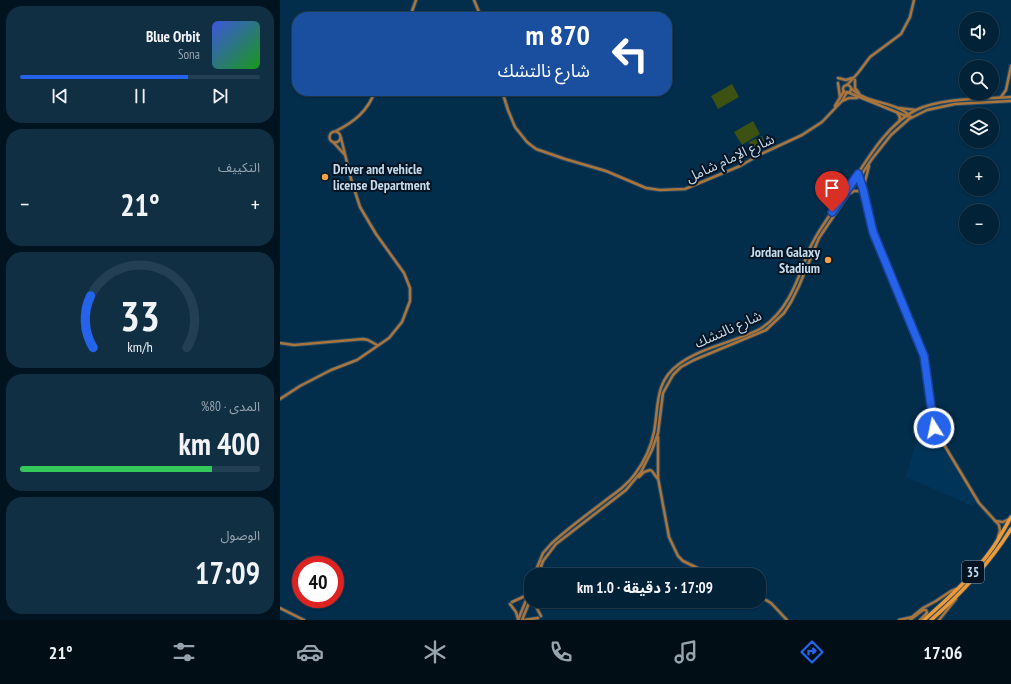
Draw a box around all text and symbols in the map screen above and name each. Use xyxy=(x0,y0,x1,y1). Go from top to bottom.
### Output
map controls xyxy=(959,12,999,244)
button: sound xyxy=(959,12,999,52)
text: 870 m xyxy=(526,16,590,53)
text: Blue Orbit xyxy=(146,27,200,46)
icon: left xyxy=(604,28,656,80)
text: Sona xyxy=(178,46,200,63)
text: شارع نالتشك xyxy=(498,59,590,82)
button: search xyxy=(959,60,999,100)
icon: previous xyxy=(49,85,71,107)
icon: pause xyxy=(129,85,151,107)
icon: next xyxy=(209,85,231,107)
button: layers xyxy=(959,108,999,148)
street label: شارع الإمام شامل xyxy=(683,130,778,188)
button: + xyxy=(959,156,999,196)
text: التكييف xyxy=(218,159,260,176)
place label: Driver and vehicle license Department xyxy=(333,160,430,194)
pin xyxy=(815,171,849,212)
marker: Driver and vehicle license Department xyxy=(320,172,330,182)
icon: arrive xyxy=(821,177,843,199)
text: 21° xyxy=(120,185,160,224)
text: − xyxy=(20,190,29,218)
text: + xyxy=(251,190,260,218)
button: − xyxy=(959,204,999,244)
place label: Jordan Galaxy Stadium xyxy=(750,243,820,277)
marker: Jordan Galaxy Stadium xyxy=(823,255,833,265)
text: 33 xyxy=(120,289,160,342)
street label: شارع نالتشك xyxy=(692,306,765,354)
text: km/h xyxy=(127,337,153,356)
text: المدى · 80% xyxy=(201,398,260,415)
position arrow xyxy=(913,407,955,449)
text: 400 km xyxy=(179,424,260,463)
text: الوصول xyxy=(220,527,260,544)
text: 17:09 xyxy=(195,553,260,592)
speed limit sign: 40 xyxy=(292,556,344,608)
road number: 35 xyxy=(962,561,984,583)
text: 17:09 · 3 دقيقة · 1.0 km xyxy=(577,578,713,597)
icon: filters xyxy=(170,638,198,666)
icon: car xyxy=(296,638,324,666)
icon: climate xyxy=(421,638,449,666)
icon: phone xyxy=(547,638,575,666)
icon: music xyxy=(672,638,700,666)
icon: directions xyxy=(798,638,826,666)
text: 21° xyxy=(49,641,73,664)
text: 17:06 xyxy=(923,641,962,664)

